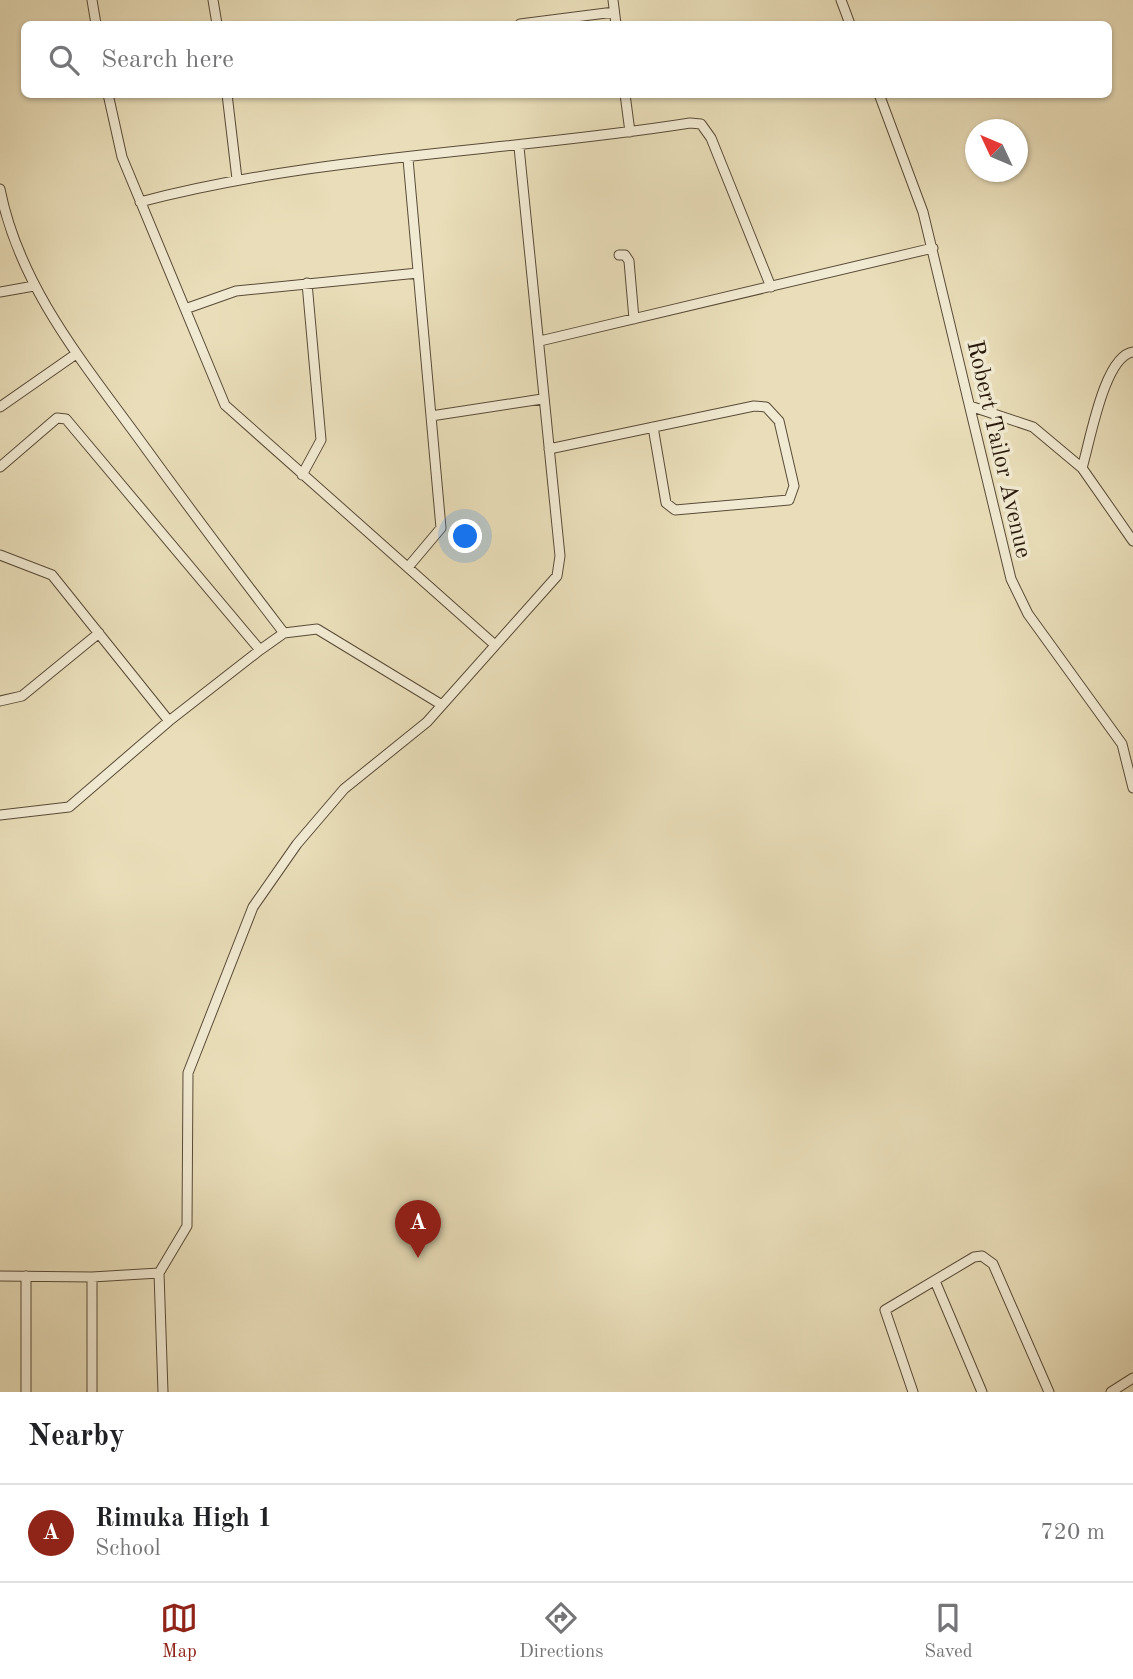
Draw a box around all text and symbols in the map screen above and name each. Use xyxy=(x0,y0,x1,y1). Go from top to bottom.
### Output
search box xyxy=(21,21,1112,98)
icon: search xyxy=(45,41,83,79)
text: Search here xyxy=(101,47,234,73)
north arrow xyxy=(965,119,1028,182)
street label: Robert Tailor Avenue xyxy=(961,338,1035,561)
your location xyxy=(448,519,482,553)
pin: A xyxy=(395,1200,441,1258)
text: Nearby xyxy=(28,1422,125,1452)
text: Rimuka High 1 xyxy=(95,1506,272,1532)
text: A xyxy=(42,1521,60,1544)
text: 720 m xyxy=(1040,1521,1105,1544)
text: School xyxy=(95,1537,161,1560)
tab: Map xyxy=(160,1599,198,1664)
tab: Directions xyxy=(519,1599,604,1664)
tab: Saved xyxy=(924,1599,973,1664)

